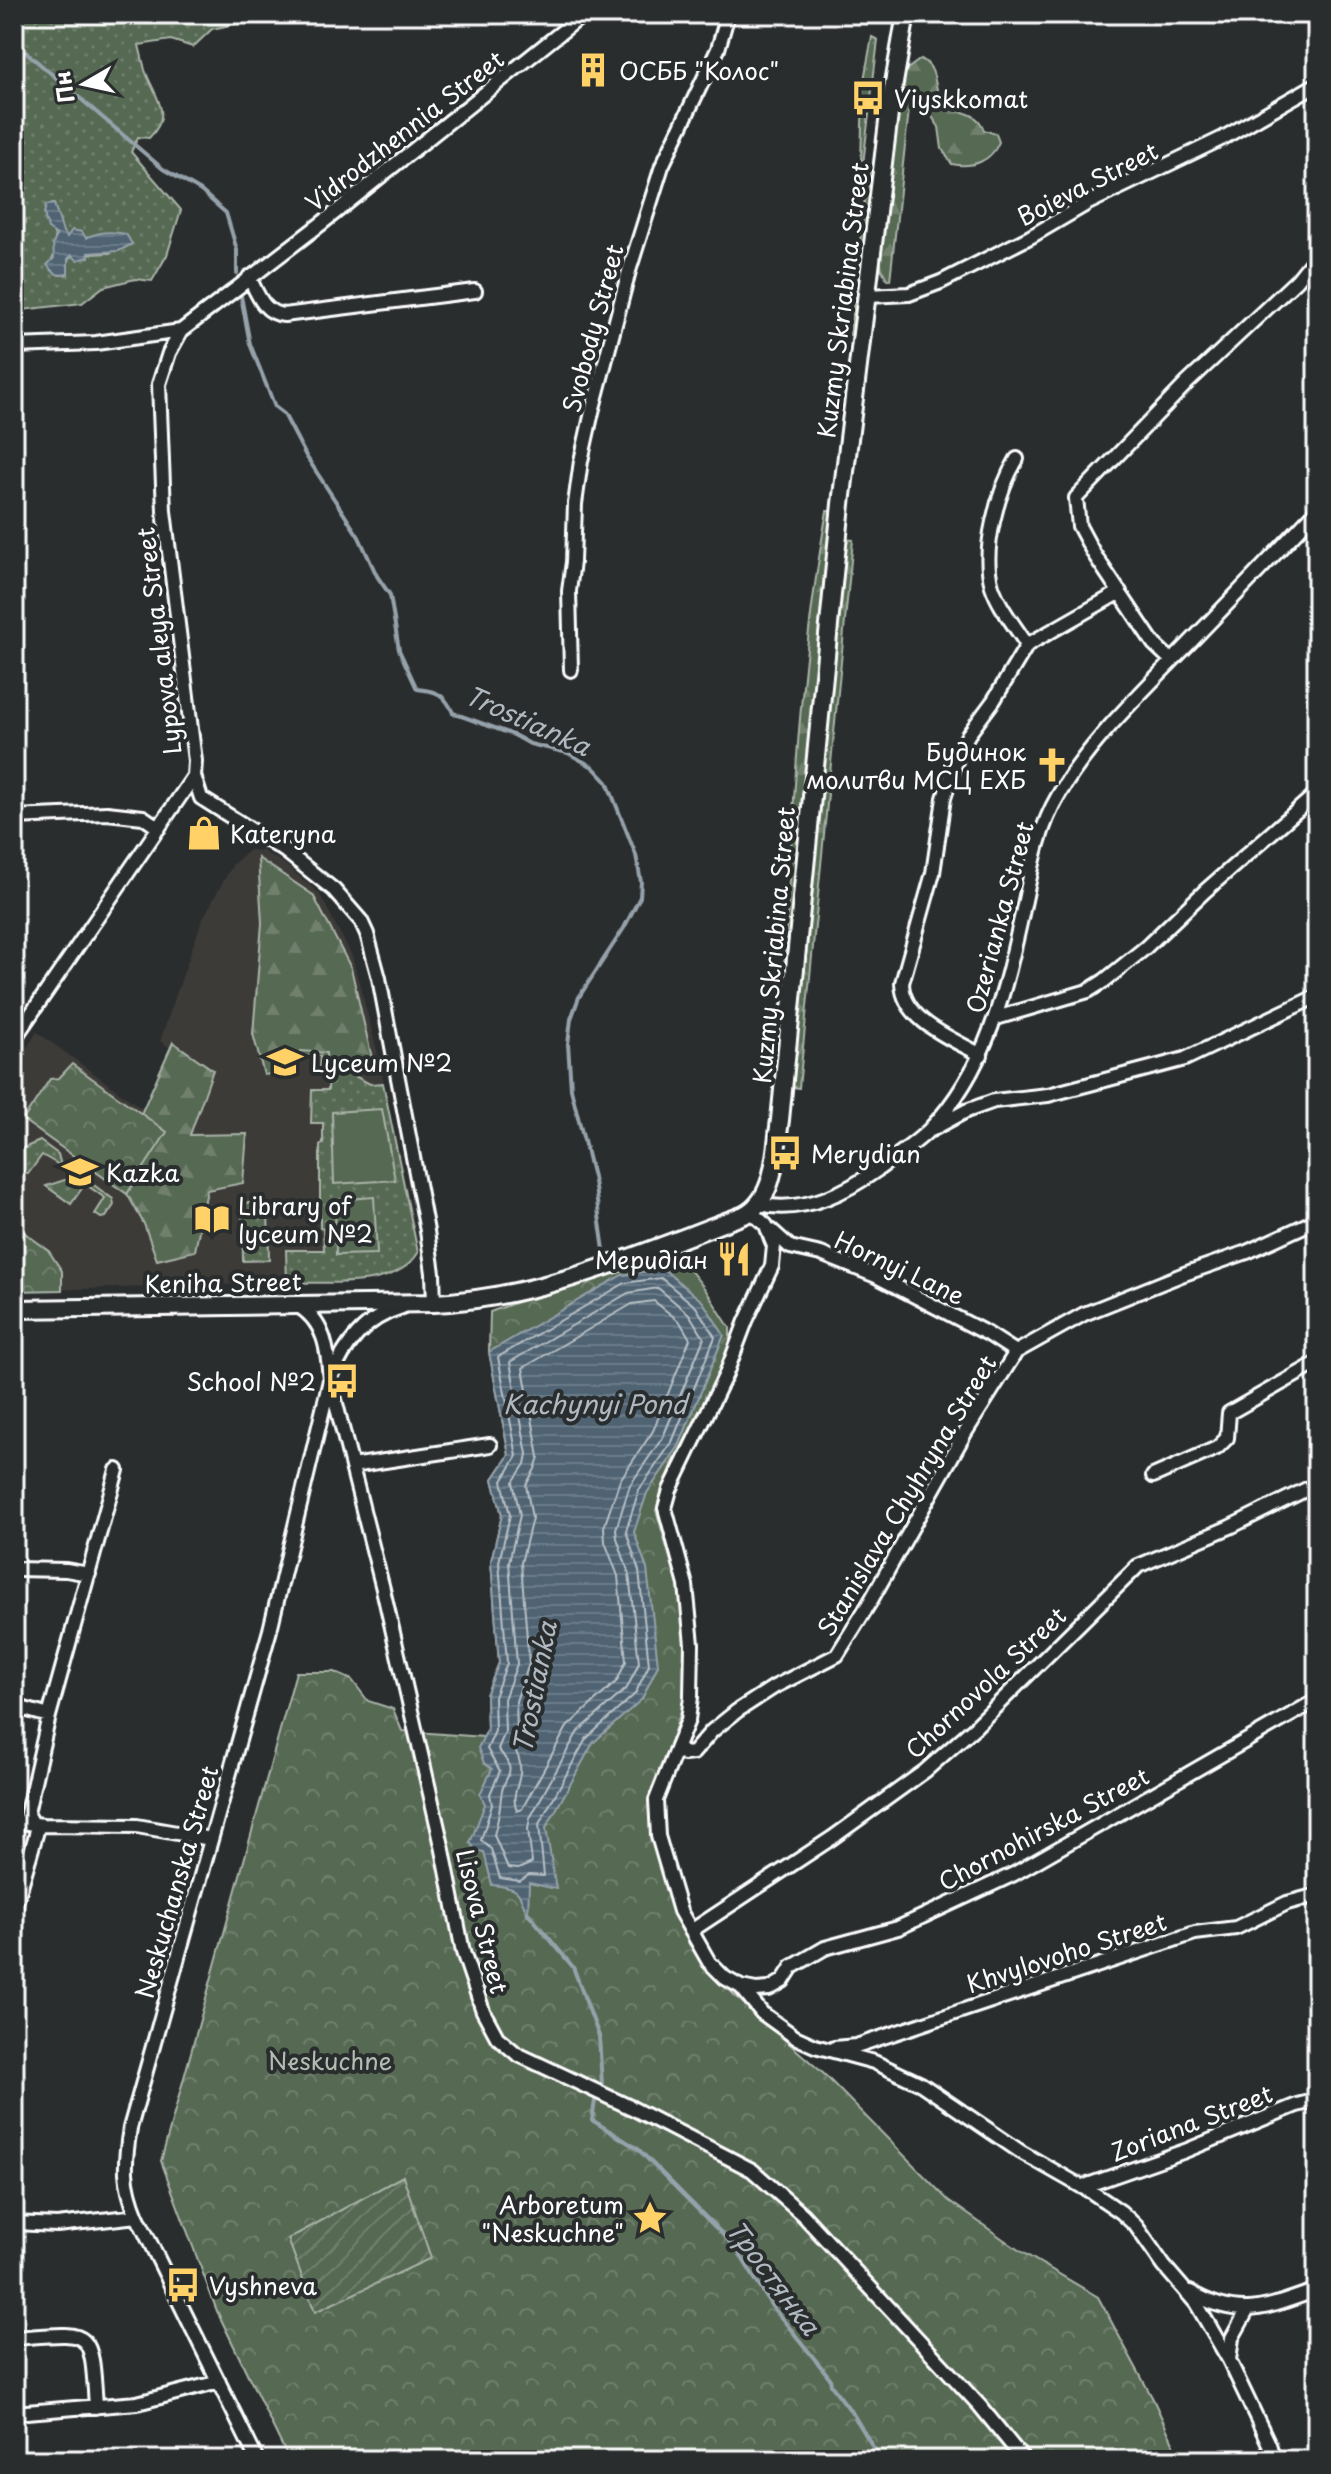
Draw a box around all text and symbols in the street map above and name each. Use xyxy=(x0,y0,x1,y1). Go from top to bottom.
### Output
street label: Vidrodzhennia Street xyxy=(297,41,511,219)
north arrow xyxy=(44,44,124,124)
building icon: ОСББ "Колос" xyxy=(574,51,612,89)
place label: ОСББ "Колос" xyxy=(619,52,779,88)
text: Пн xyxy=(44,69,82,106)
bus stop icon: Viyskkomat xyxy=(849,79,887,117)
place label: Viyskkomat xyxy=(894,80,1028,116)
street label: Boieva Street xyxy=(1010,132,1164,234)
street label: Kuzmy Skriabina Street xyxy=(807,160,877,440)
street label: Svobody Street xyxy=(552,240,632,416)
street label: Lypova aleya Street xyxy=(126,525,190,757)
water label: Trostianka xyxy=(459,675,598,765)
place label: Будинок молитви МСЦ ЕХБ xyxy=(806,733,1027,797)
church icon: Будинок молитви МСЦ ЕХБ xyxy=(1033,746,1071,784)
street label: Kuzmy Skriabina Street xyxy=(743,805,803,1085)
shop icon: Kateryna xyxy=(185,814,223,852)
place label: Kateryna xyxy=(230,815,336,851)
street label: Ozerianka Street xyxy=(956,817,1042,1017)
school or university icon: Lyceum №2 xyxy=(266,1043,304,1081)
place label: Lyceum №2 xyxy=(311,1044,452,1080)
bus stop icon: Merydian xyxy=(766,1134,804,1172)
place label: Merydian xyxy=(811,1135,921,1171)
school or university icon: Kazka xyxy=(61,1153,99,1191)
place label: Kazka xyxy=(106,1154,179,1190)
place label: Library of lyceum №2 xyxy=(238,1187,373,1251)
library icon: Library of lyceum №2 xyxy=(193,1200,231,1238)
street label: Hornyi Lane xyxy=(829,1221,971,1313)
restaurant icon: Меридіан xyxy=(715,1240,753,1278)
place label: Меридіан xyxy=(595,1241,708,1277)
street label: Keniha Street xyxy=(144,1263,302,1301)
street label: Stanislava Chyhryna Street xyxy=(808,1347,1005,1642)
bus stop icon: School №2 xyxy=(323,1362,361,1400)
place label: School №2 xyxy=(186,1363,316,1399)
water label: Kachynyi Pond xyxy=(503,1384,692,1423)
street label: Chornovola Street xyxy=(896,1597,1074,1766)
water label: Trostianka xyxy=(502,1617,566,1756)
street label: Chornohirska Street xyxy=(931,1757,1155,1899)
street label: Neskuchanska Street xyxy=(126,1761,226,2003)
street label: Lisova Street xyxy=(448,1845,518,1997)
street label: Khvylovoho Street xyxy=(961,1903,1171,2001)
park label: Neskuchne xyxy=(268,2042,392,2078)
street label: Zoriana Street xyxy=(1105,2074,1277,2169)
place label: Arboretum "Neskuchne" xyxy=(481,2186,624,2250)
place icon: Arboretum "Neskuchne" xyxy=(631,2199,669,2237)
water label: Тростянка xyxy=(718,2211,831,2343)
bus stop icon: Vyshneva xyxy=(164,2266,202,2304)
place label: Vyshneva xyxy=(209,2267,317,2303)

